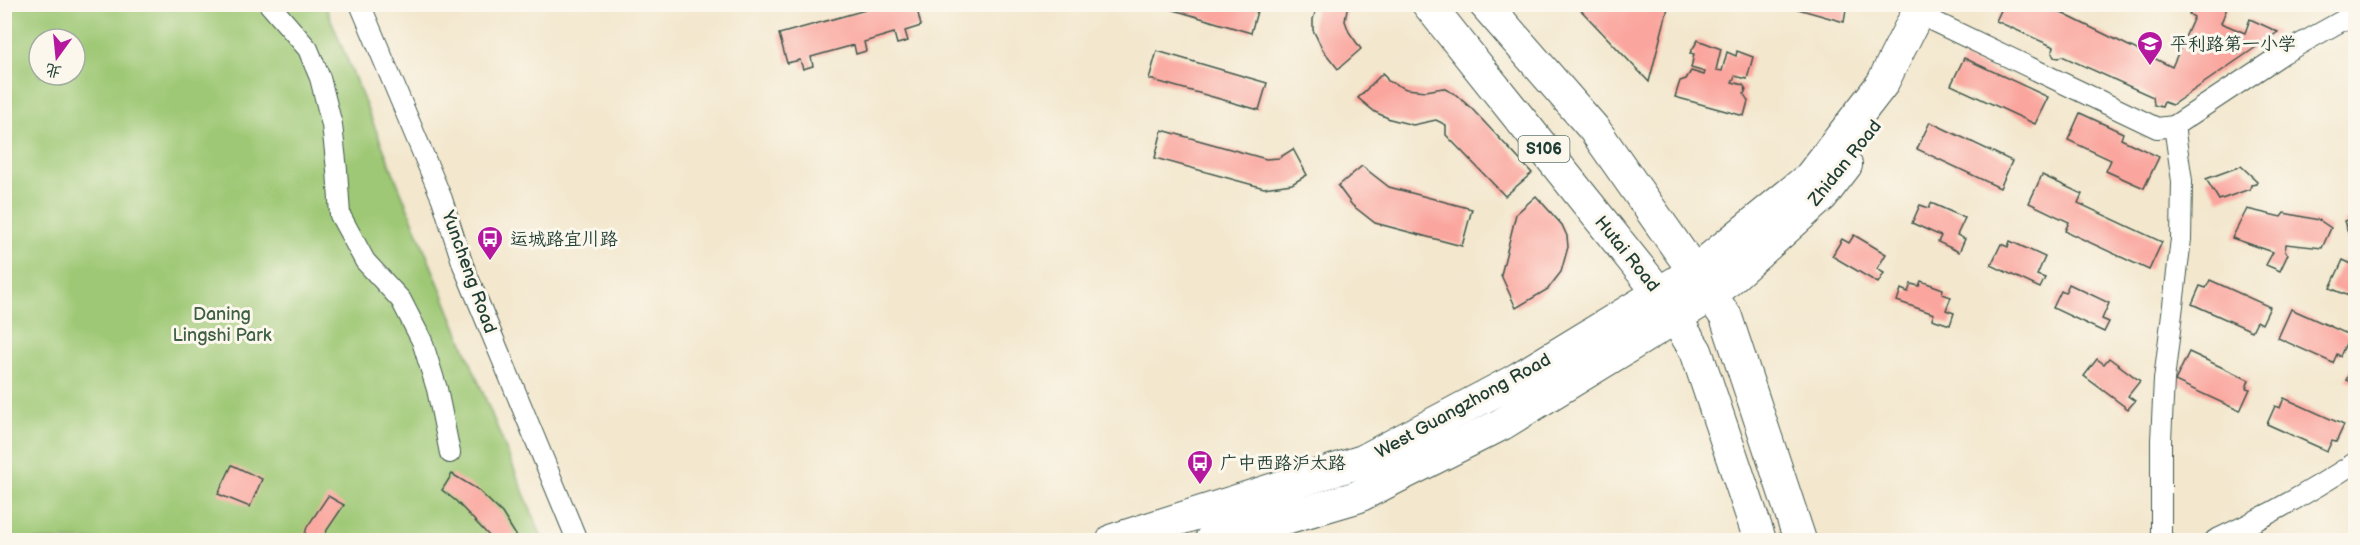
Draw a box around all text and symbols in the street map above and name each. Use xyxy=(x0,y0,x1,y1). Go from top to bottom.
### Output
north arrow xyxy=(27,27,87,87)
school or university icon: 平利路第一小学 xyxy=(2135,29,2165,67)
place label: 平利路第一小学 xyxy=(2170,34,2296,55)
text: 北 xyxy=(43,59,64,81)
street label: Zhidan Road xyxy=(1803,116,1886,211)
road number: S106 xyxy=(1518,136,1570,162)
street label: Yuncheng Road xyxy=(437,207,501,336)
street label: Hutai Road xyxy=(1590,212,1664,296)
bus stop icon: 运城路宜川路 xyxy=(475,224,505,262)
place label: 运城路宜川路 xyxy=(510,229,618,250)
park label: Daning Lingshi Park xyxy=(172,304,272,346)
street label: West Guangzhong Road xyxy=(1372,349,1554,463)
bus stop icon: 广中西路沪太路 xyxy=(1185,448,1215,486)
place label: 广中西路沪太路 xyxy=(1220,453,1346,474)

